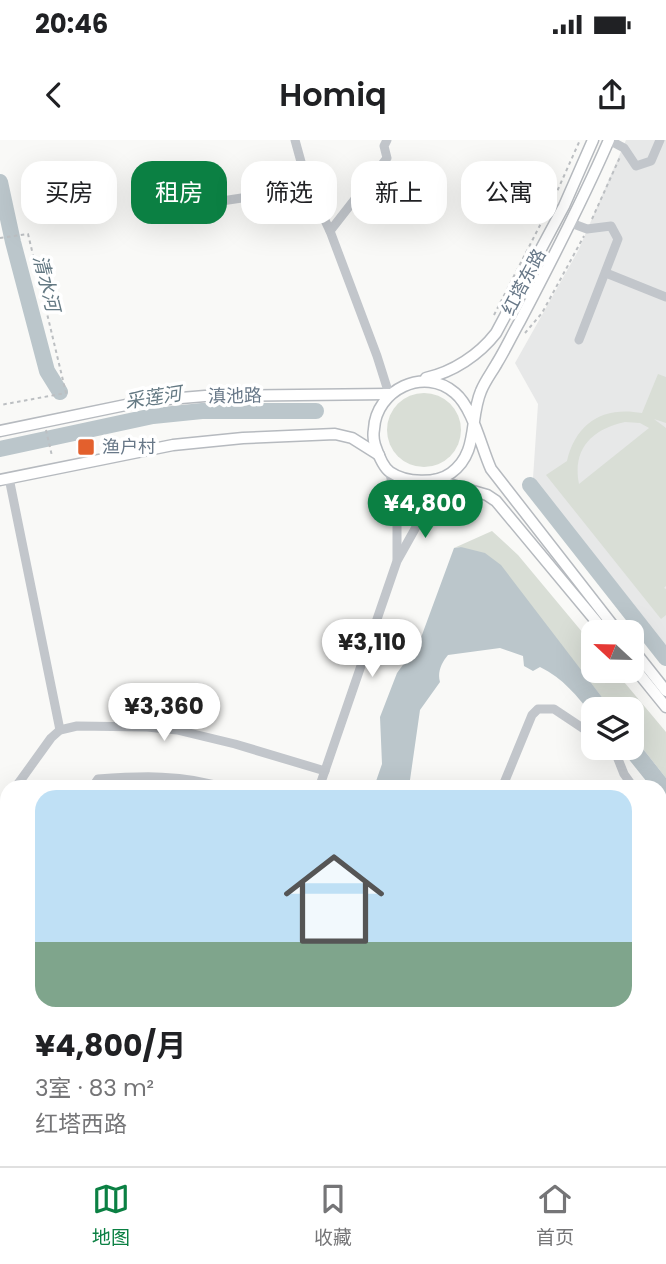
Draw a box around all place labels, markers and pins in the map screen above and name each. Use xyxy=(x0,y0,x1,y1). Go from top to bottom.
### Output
place label: 渔户村 xyxy=(102,434,156,459)
marker: 渔户村 xyxy=(76,437,96,457)
pin: ¥4,800 xyxy=(368,480,482,540)
pin: ¥3,110 xyxy=(315,620,429,679)
pin: ¥3,360 xyxy=(107,684,221,743)

